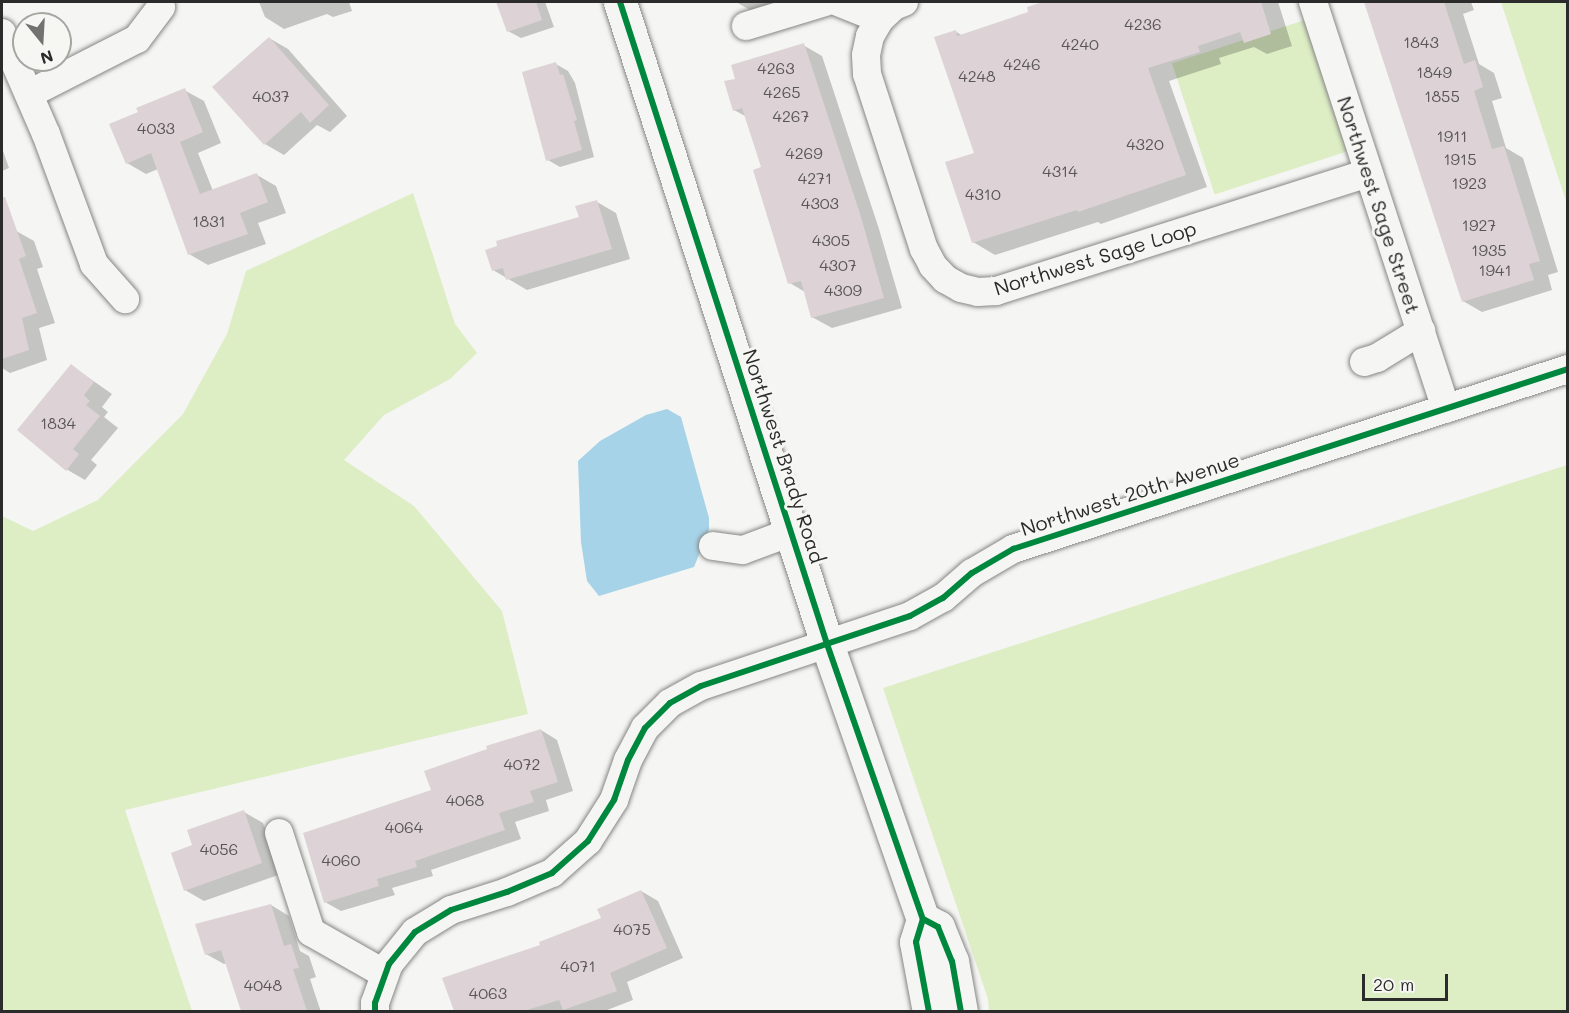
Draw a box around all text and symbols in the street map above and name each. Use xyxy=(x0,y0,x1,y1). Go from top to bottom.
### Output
north arrow xyxy=(12,12,72,72)
house number: 4236 xyxy=(1124,14,1162,34)
house number: 1843 xyxy=(1403,32,1439,52)
house number: 4240 xyxy=(1061,34,1099,54)
text: N xyxy=(38,46,56,70)
house number: 4246 xyxy=(1003,54,1041,74)
house number: 4263 xyxy=(757,58,795,78)
house number: 1849 xyxy=(1416,62,1452,82)
house number: 4248 xyxy=(958,66,996,86)
house number: 4265 xyxy=(763,82,801,102)
house number: 4037 xyxy=(252,86,290,106)
house number: 1855 xyxy=(1424,86,1460,106)
street label: Northwest Sage Street xyxy=(1332,93,1426,317)
house number: 4267 xyxy=(773,106,809,126)
house number: 4033 xyxy=(137,118,175,138)
house number: 1911 xyxy=(1437,126,1467,146)
house number: 4320 xyxy=(1126,134,1164,154)
house number: 4269 xyxy=(785,143,823,163)
house number: 1915 xyxy=(1443,149,1477,169)
house number: 4314 xyxy=(1042,161,1078,181)
house number: 4271 xyxy=(798,168,832,188)
house number: 1923 xyxy=(1452,173,1486,193)
house number: 4310 xyxy=(965,184,1001,204)
house number: 4303 xyxy=(801,193,839,213)
house number: 1831 xyxy=(192,211,226,231)
house number: 1927 xyxy=(1462,215,1496,235)
street label: Northwest Sage Loop xyxy=(991,216,1199,300)
house number: 4305 xyxy=(812,230,850,250)
house number: 1935 xyxy=(1471,240,1507,260)
house number: 4307 xyxy=(819,255,857,275)
house number: 1941 xyxy=(1478,260,1512,280)
house number: 4309 xyxy=(824,280,862,300)
street label: Northwest Brady Road xyxy=(738,346,830,566)
house number: 1834 xyxy=(40,413,76,433)
street label: Northwest 20th Avenue xyxy=(1018,447,1242,541)
house number: 4072 xyxy=(503,754,541,774)
house number: 4068 xyxy=(446,790,484,810)
house number: 4064 xyxy=(385,817,423,837)
house number: 4056 xyxy=(200,839,238,859)
house number: 4060 xyxy=(322,850,360,870)
house number: 4075 xyxy=(613,919,651,939)
house number: 4071 xyxy=(560,956,596,976)
scale bar xyxy=(1365,962,1450,1000)
text: 20 m xyxy=(1373,972,1414,996)
house number: 4048 xyxy=(244,975,282,995)
house number: 4063 xyxy=(469,983,507,1003)

